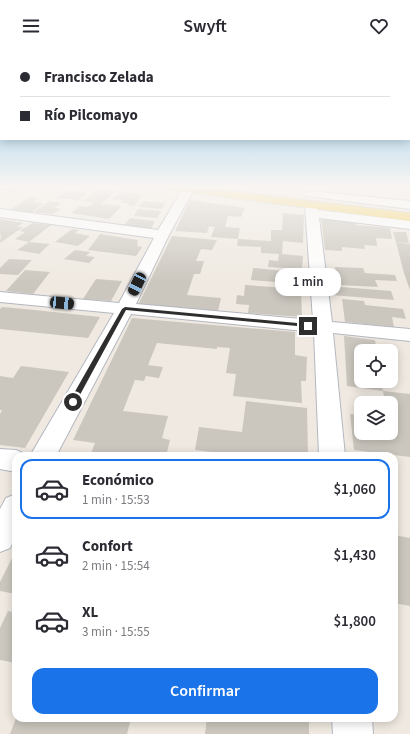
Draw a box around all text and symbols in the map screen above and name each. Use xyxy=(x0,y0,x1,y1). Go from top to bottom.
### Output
text: Swyft xyxy=(183,14,227,39)
icon: menu xyxy=(20,15,42,37)
icon: heart xyxy=(368,15,390,37)
text: Francisco Zelada xyxy=(44,67,154,88)
text: Río Pilcomayo xyxy=(44,105,138,126)
callout: 1 min xyxy=(275,268,341,296)
car xyxy=(126,271,148,297)
text: 1 min xyxy=(293,273,323,291)
car xyxy=(50,296,74,310)
route end xyxy=(299,317,317,335)
map controls xyxy=(354,344,398,440)
button: locate xyxy=(354,344,398,388)
route start xyxy=(64,393,82,411)
button: layers xyxy=(354,396,398,440)
text: Económico xyxy=(82,470,154,491)
icon: car xyxy=(34,471,70,507)
text: $1,060 xyxy=(333,479,376,500)
text: 1 min · 15:53 xyxy=(82,491,150,509)
text: Confort xyxy=(82,536,133,557)
icon: car xyxy=(34,537,70,573)
text: $1,430 xyxy=(333,545,376,566)
text: 2 min · 15:54 xyxy=(82,557,150,575)
text: XL xyxy=(82,602,98,623)
icon: car xyxy=(34,603,70,639)
text: $1,800 xyxy=(333,611,376,632)
text: 3 min · 15:55 xyxy=(82,623,150,641)
button: Confirmar xyxy=(32,668,378,714)

